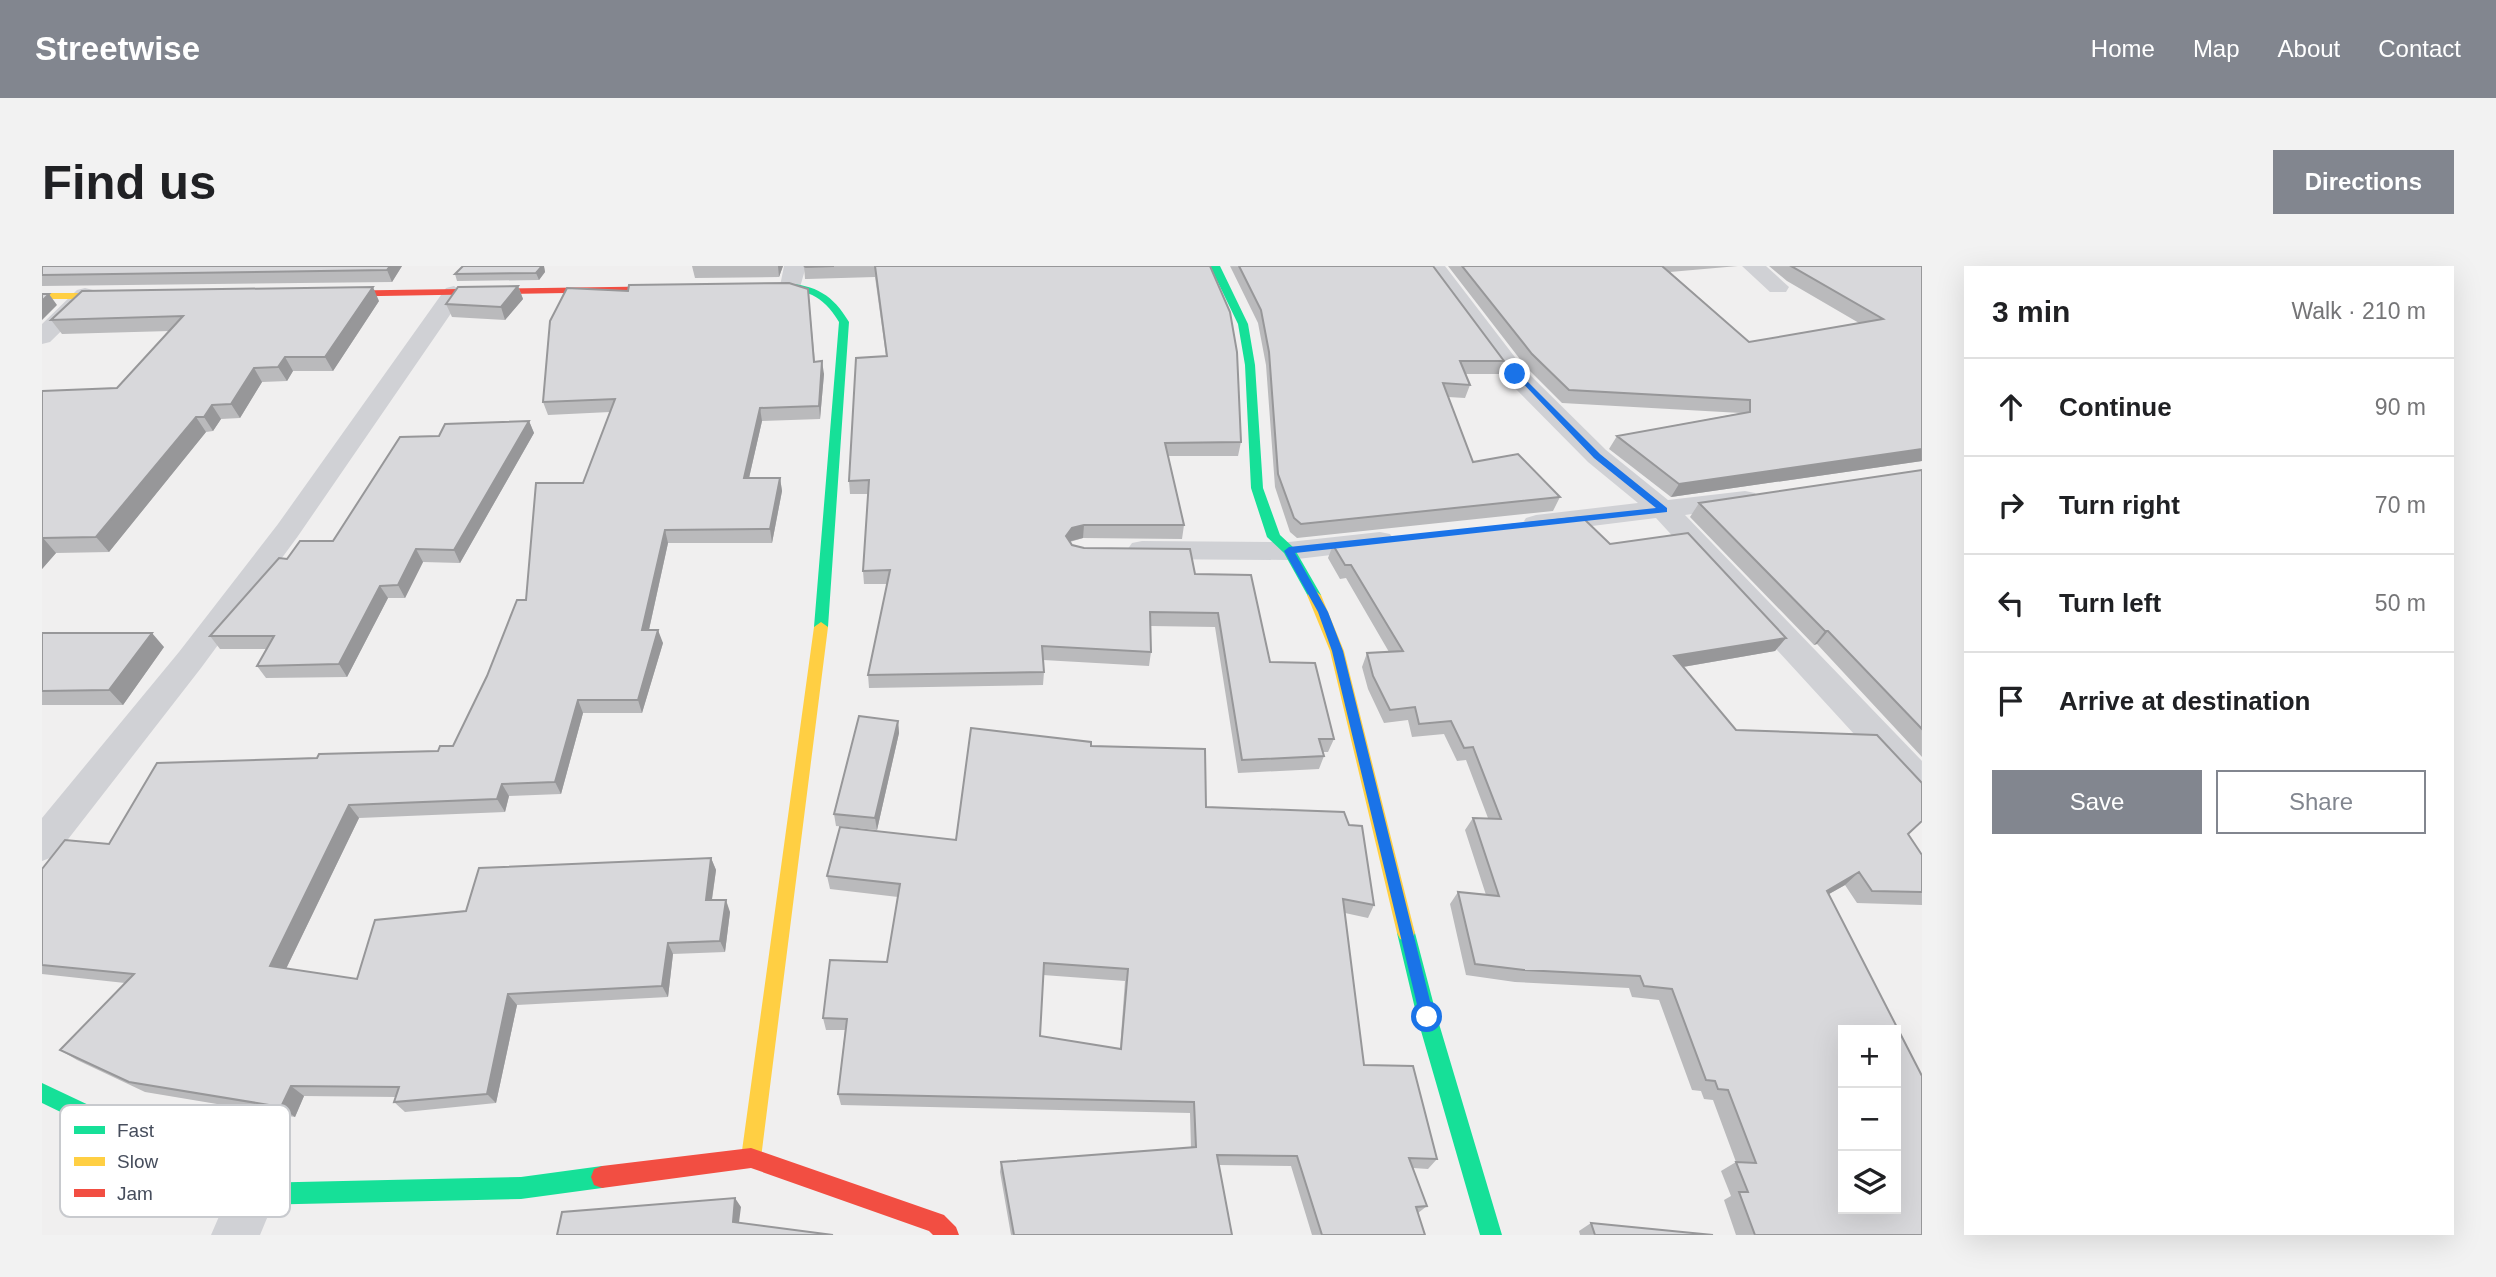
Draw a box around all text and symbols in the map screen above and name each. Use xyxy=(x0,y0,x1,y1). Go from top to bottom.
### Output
text: Streetwise xyxy=(35,30,200,67)
text: Home xyxy=(2091,35,2155,62)
text: Map xyxy=(2193,35,2240,62)
text: About xyxy=(2278,35,2340,62)
text: Contact xyxy=(2378,35,2461,62)
button: Directions xyxy=(2273,150,2454,214)
text: Find us xyxy=(42,155,216,209)
text: 3 min xyxy=(1992,295,2070,328)
text: Walk · 210 m xyxy=(2291,298,2426,324)
route end xyxy=(1499,358,1530,389)
icon: ahead xyxy=(1992,388,2030,426)
text: Continue xyxy=(2059,392,2172,422)
text: 90 m xyxy=(2375,394,2426,420)
icon: right xyxy=(1992,486,2030,524)
text: Turn right xyxy=(2059,490,2180,520)
text: 70 m xyxy=(2375,492,2426,518)
icon: left xyxy=(1992,584,2030,622)
text: Turn left xyxy=(2059,588,2161,618)
text: 50 m xyxy=(2375,590,2426,616)
icon: arrive xyxy=(1992,682,2030,720)
text: Arrive at destination xyxy=(2059,686,2310,716)
button: Save xyxy=(1992,770,2202,834)
button: Share xyxy=(2216,770,2426,834)
route start xyxy=(1411,1001,1442,1032)
map controls xyxy=(1838,1025,1901,1214)
button: + xyxy=(1838,1025,1901,1088)
button: − xyxy=(1838,1088,1901,1151)
legend xyxy=(60,1105,290,1217)
text: Fast xyxy=(117,1120,155,1141)
text: Slow xyxy=(117,1151,158,1172)
button: layers xyxy=(1838,1151,1901,1214)
text: Jam xyxy=(117,1183,153,1204)

